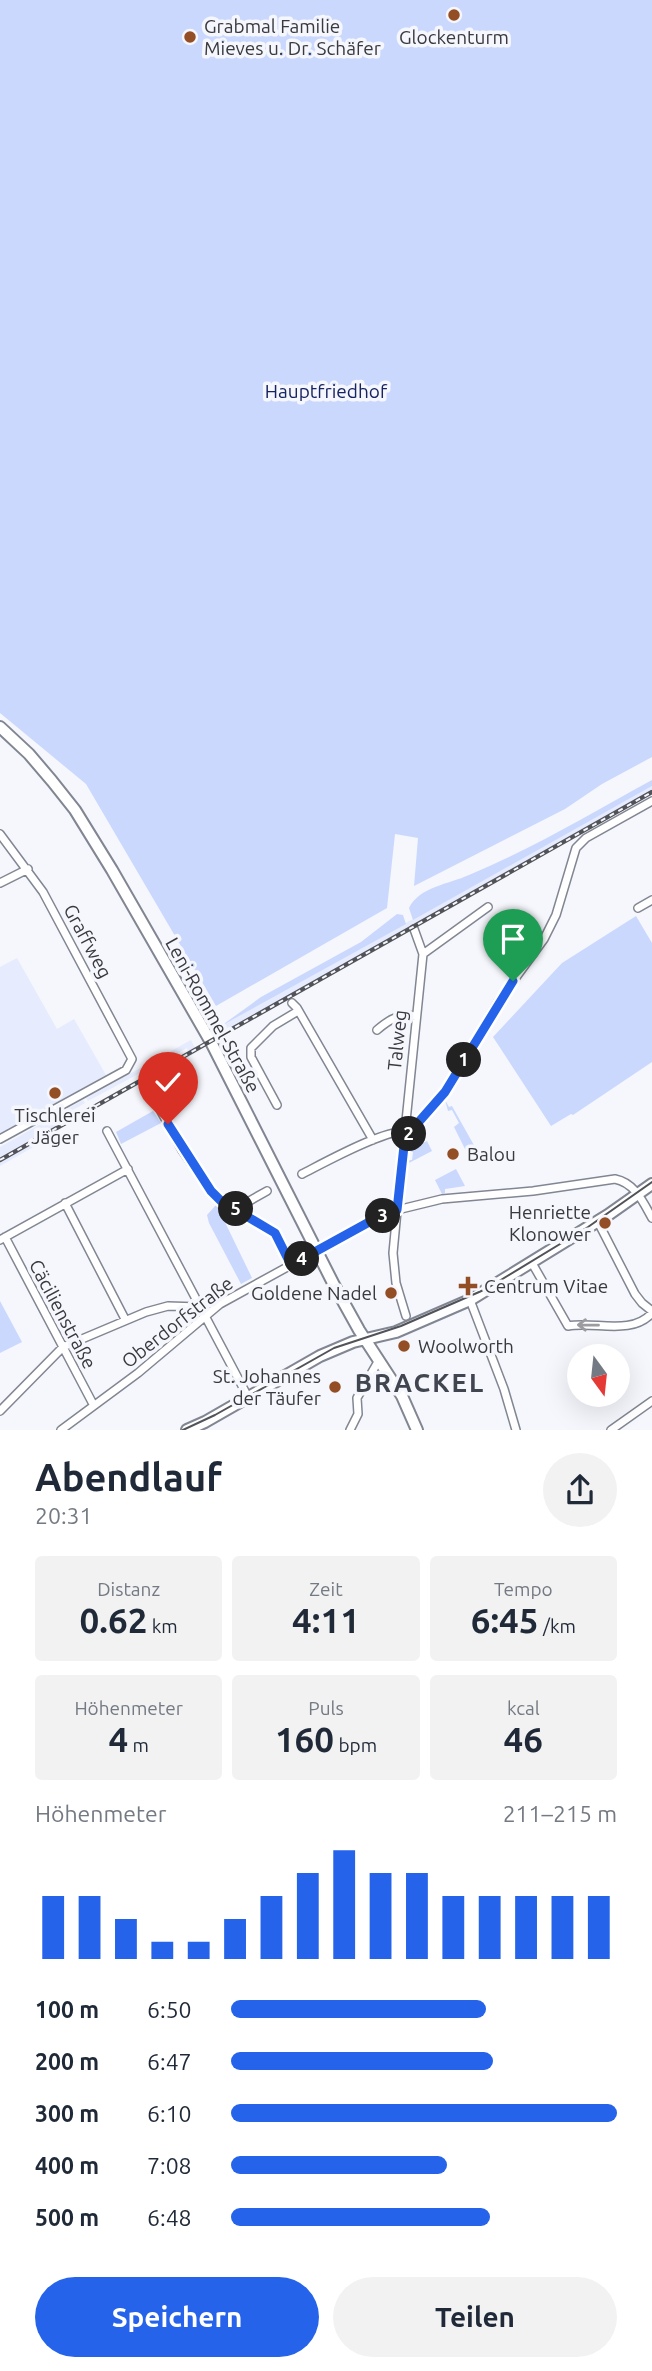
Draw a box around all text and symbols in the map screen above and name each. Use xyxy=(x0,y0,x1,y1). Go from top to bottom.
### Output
marker: Glockenturm xyxy=(446,7,462,23)
place label: Grabmal Familie Mieves u. Dr. Schäfer xyxy=(204,15,381,59)
place label: Glockenturm xyxy=(399,26,509,48)
marker: Grabmal Familie Mieves u. Dr. Schäfer xyxy=(182,29,198,45)
park label: Hauptfriedhof xyxy=(265,380,388,402)
street label: Graffweg xyxy=(59,900,117,982)
pin xyxy=(483,909,543,981)
icon: arrive xyxy=(494,920,532,958)
street label: Leni-Rommel-Straße xyxy=(161,934,265,1096)
street label: Talweg xyxy=(383,1009,411,1071)
pin: 1 xyxy=(447,1042,482,1078)
text: 1 xyxy=(458,1048,469,1070)
pin xyxy=(138,1052,198,1124)
icon: check xyxy=(149,1063,187,1101)
marker: Tischlerei Jäger xyxy=(47,1085,63,1101)
place label: Tischlerei Jäger xyxy=(14,1104,96,1148)
pin: 2 xyxy=(392,1116,426,1152)
text: 2 xyxy=(403,1122,414,1144)
place label: Balou xyxy=(467,1143,516,1165)
marker: Balou xyxy=(445,1146,461,1162)
pin: 5 xyxy=(218,1192,254,1226)
text: 5 xyxy=(230,1197,241,1219)
pin: 3 xyxy=(366,1198,400,1234)
place label: Henriette Klonower xyxy=(509,1201,591,1245)
text: 3 xyxy=(377,1204,388,1226)
marker: Henriette Klonower xyxy=(597,1215,613,1231)
pin: 4 xyxy=(284,1242,320,1276)
text: 4 xyxy=(296,1247,307,1269)
street label: Cäcilienstraße xyxy=(25,1256,101,1372)
street label: Oberdorfstraße xyxy=(117,1272,237,1372)
place label: Centrum Vitae xyxy=(484,1275,608,1297)
marker: Centrum Vitae xyxy=(458,1276,478,1296)
place label: Goldene Nadel xyxy=(251,1282,377,1304)
marker: Goldene Nadel xyxy=(383,1285,399,1301)
one-way arrow xyxy=(577,1318,600,1332)
place label: Woolworth xyxy=(418,1335,514,1357)
marker: Woolworth xyxy=(396,1338,412,1354)
north arrow xyxy=(567,1344,630,1407)
map controls xyxy=(567,1344,630,1407)
place label: St. Johannes der Täufer xyxy=(213,1365,321,1409)
district label: BRACKEL xyxy=(355,1368,485,1397)
marker: St. Johannes der Täufer xyxy=(327,1379,343,1395)
button: share xyxy=(543,1453,617,1527)
text: Abendlauf xyxy=(35,1456,222,1498)
text: 20:31 xyxy=(35,1503,93,1528)
text: Distanz xyxy=(97,1578,160,1600)
text: Zeit xyxy=(309,1578,343,1600)
text: Tempo xyxy=(494,1578,553,1600)
text: 0.62 xyxy=(80,1600,147,1640)
text: 4:11 xyxy=(292,1600,360,1640)
text: 6:45 xyxy=(471,1600,539,1640)
text: km xyxy=(147,1615,178,1637)
text: /km xyxy=(539,1615,576,1637)
text: Höhenmeter xyxy=(74,1697,183,1719)
text: Puls xyxy=(308,1697,344,1719)
text: kcal xyxy=(507,1697,540,1719)
text: 4 xyxy=(108,1719,128,1759)
text: 160 xyxy=(275,1719,334,1759)
text: 46 xyxy=(504,1719,543,1759)
text: m xyxy=(128,1734,149,1756)
text: bpm xyxy=(334,1734,377,1756)
text: Höhenmeter xyxy=(35,1801,166,1826)
text: 211–215 m xyxy=(503,1801,617,1826)
text: 100 m xyxy=(35,1997,99,2022)
text: 6:50 xyxy=(147,1997,192,2022)
text: 200 m xyxy=(35,2049,99,2074)
text: 6:47 xyxy=(147,2049,192,2074)
text: 300 m xyxy=(35,2101,99,2126)
text: 6:10 xyxy=(147,2101,192,2126)
text: 400 m xyxy=(35,2153,99,2178)
text: 7:08 xyxy=(147,2153,192,2178)
text: 500 m xyxy=(35,2205,99,2230)
text: 6:48 xyxy=(147,2205,192,2230)
button: Speichern xyxy=(35,2277,319,2357)
button: Teilen xyxy=(333,2277,617,2357)

